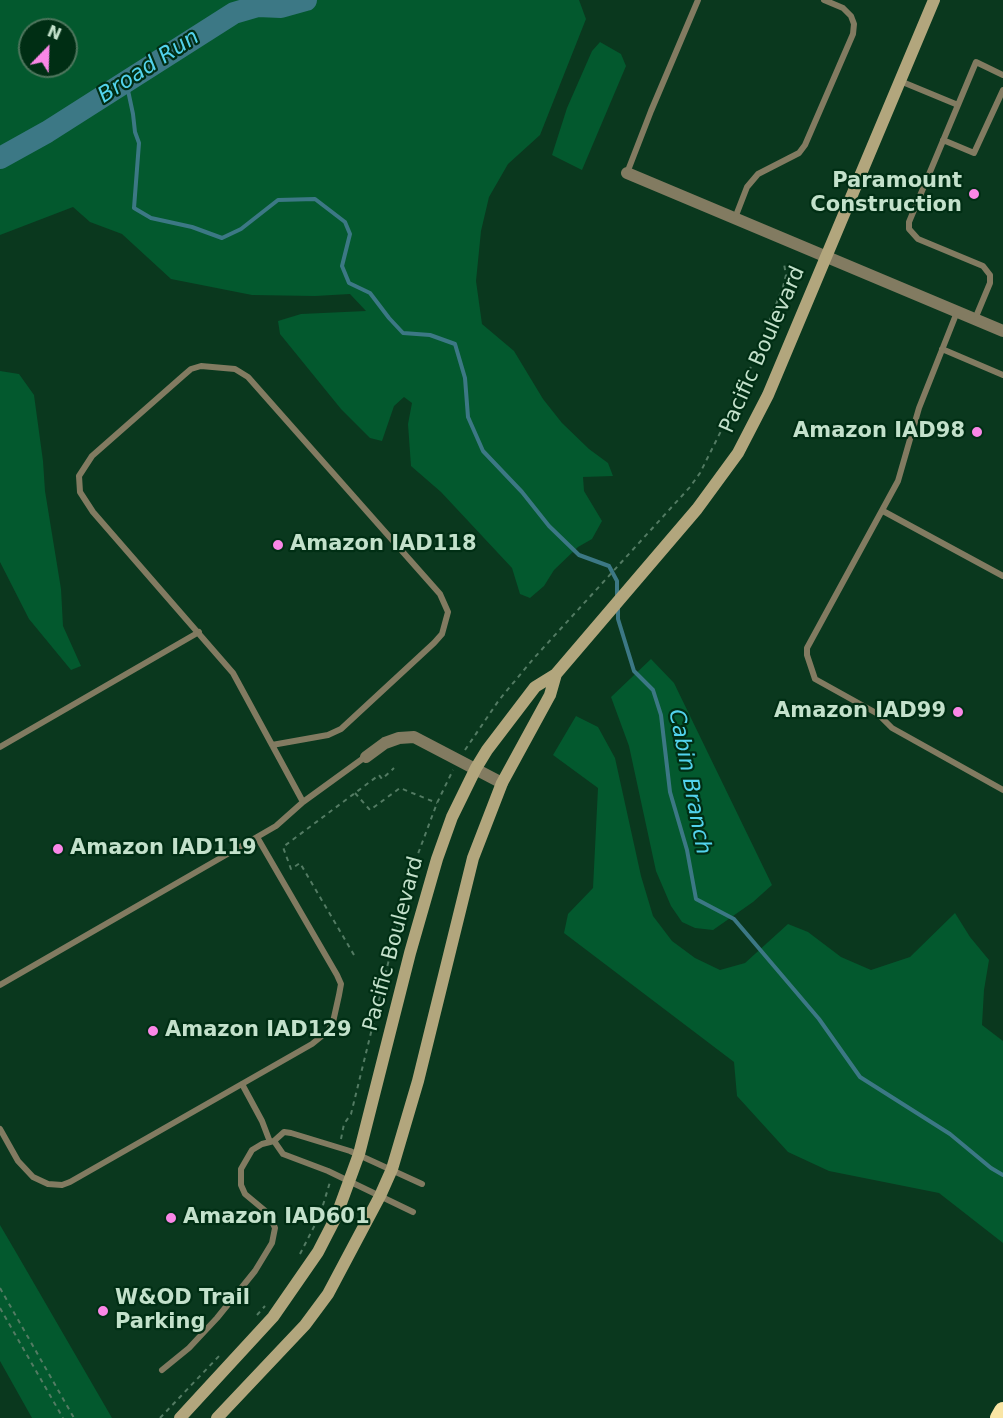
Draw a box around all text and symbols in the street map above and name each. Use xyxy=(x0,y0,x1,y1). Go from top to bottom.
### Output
north arrow xyxy=(18,18,78,78)
text: N xyxy=(45,21,64,44)
water label: Broad Run xyxy=(93,25,205,109)
place label: Paramount Construction xyxy=(810,169,962,219)
marker: Paramount Construction xyxy=(967,187,981,201)
street label: Pacific Boulevard xyxy=(715,263,811,437)
place label: Amazon IAD98 xyxy=(793,419,965,445)
marker: Amazon IAD98 xyxy=(970,425,984,439)
place label: Amazon IAD118 xyxy=(290,532,477,558)
marker: Amazon IAD118 xyxy=(271,538,285,552)
place label: Amazon IAD99 xyxy=(774,699,946,725)
marker: Amazon IAD99 xyxy=(951,705,965,719)
water label: Cabin Branch xyxy=(662,707,716,857)
place label: Amazon IAD119 xyxy=(70,836,257,862)
marker: Amazon IAD119 xyxy=(51,842,65,856)
street label: Pacific Boulevard xyxy=(359,854,429,1034)
place label: Amazon IAD129 xyxy=(165,1018,352,1044)
marker: Amazon IAD129 xyxy=(146,1024,160,1038)
place label: Amazon IAD601 xyxy=(183,1205,370,1231)
marker: Amazon IAD601 xyxy=(164,1211,178,1225)
place label: W&OD Trail Parking xyxy=(115,1286,250,1336)
marker: W&OD Trail Parking xyxy=(96,1304,110,1318)

